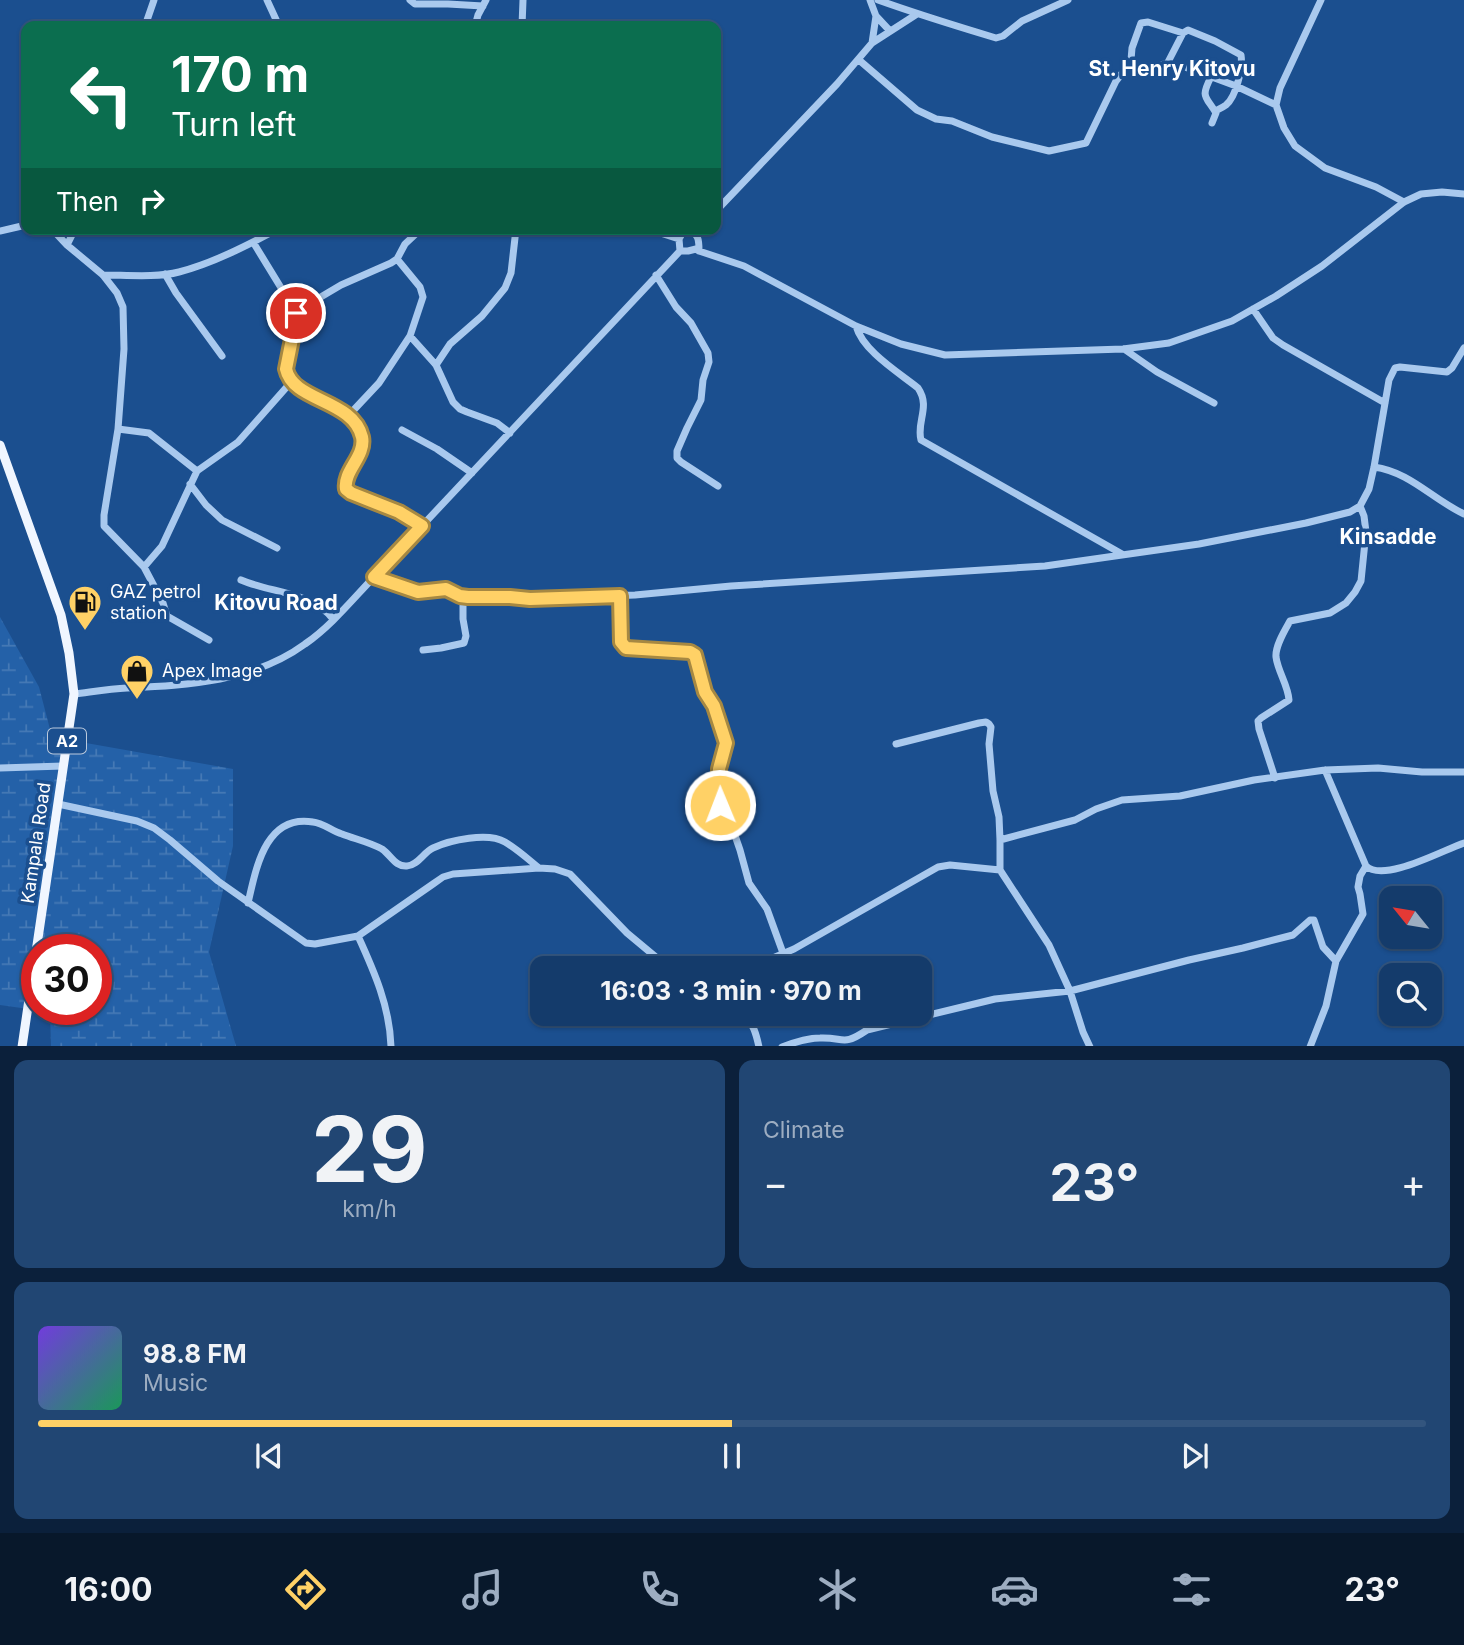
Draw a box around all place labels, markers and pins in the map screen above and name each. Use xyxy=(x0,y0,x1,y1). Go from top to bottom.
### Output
pin xyxy=(266,283,326,343)
place label: GAZ petrol station xyxy=(110,581,201,623)
fuel station icon: GAZ petrol station xyxy=(66,583,104,632)
shop icon: Apex Image xyxy=(118,652,156,701)
place label: Apex Image xyxy=(162,660,263,681)

